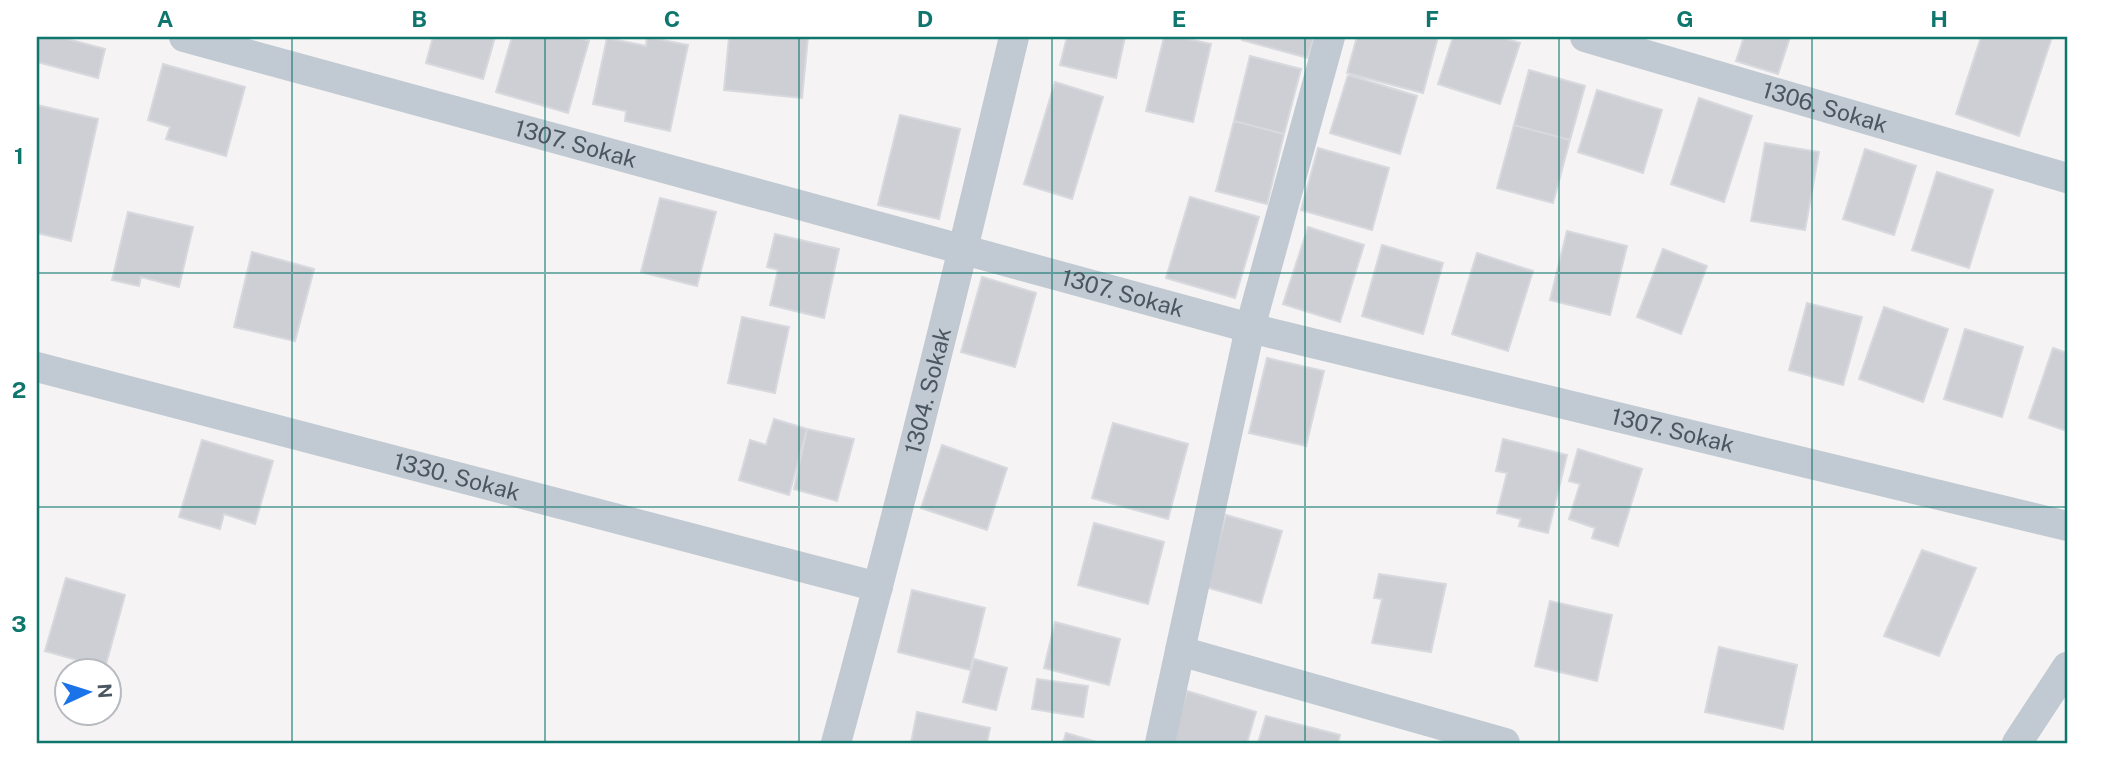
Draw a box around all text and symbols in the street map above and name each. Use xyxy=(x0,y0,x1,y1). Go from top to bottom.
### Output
text: A xyxy=(157,5,174,32)
text: B xyxy=(411,5,427,32)
text: C xyxy=(664,5,680,32)
text: D xyxy=(917,5,933,32)
text: E xyxy=(1172,5,1186,32)
text: F xyxy=(1425,5,1439,32)
text: G xyxy=(1676,5,1694,32)
text: H xyxy=(1930,5,1948,32)
street label: 1306. Sokak xyxy=(1759,76,1891,138)
street label: 1307. Sokak xyxy=(512,114,640,173)
text: 1 xyxy=(14,142,24,169)
street label: 1307. Sokak xyxy=(1059,263,1187,322)
street label: 1304. Sokak xyxy=(899,325,956,457)
text: 2 xyxy=(12,376,26,403)
street label: 1307. Sokak xyxy=(1609,402,1737,458)
street label: 1330. Sokak xyxy=(391,447,523,506)
text: 3 xyxy=(11,610,27,637)
north arrow xyxy=(52,658,122,728)
text: N xyxy=(93,683,116,699)

